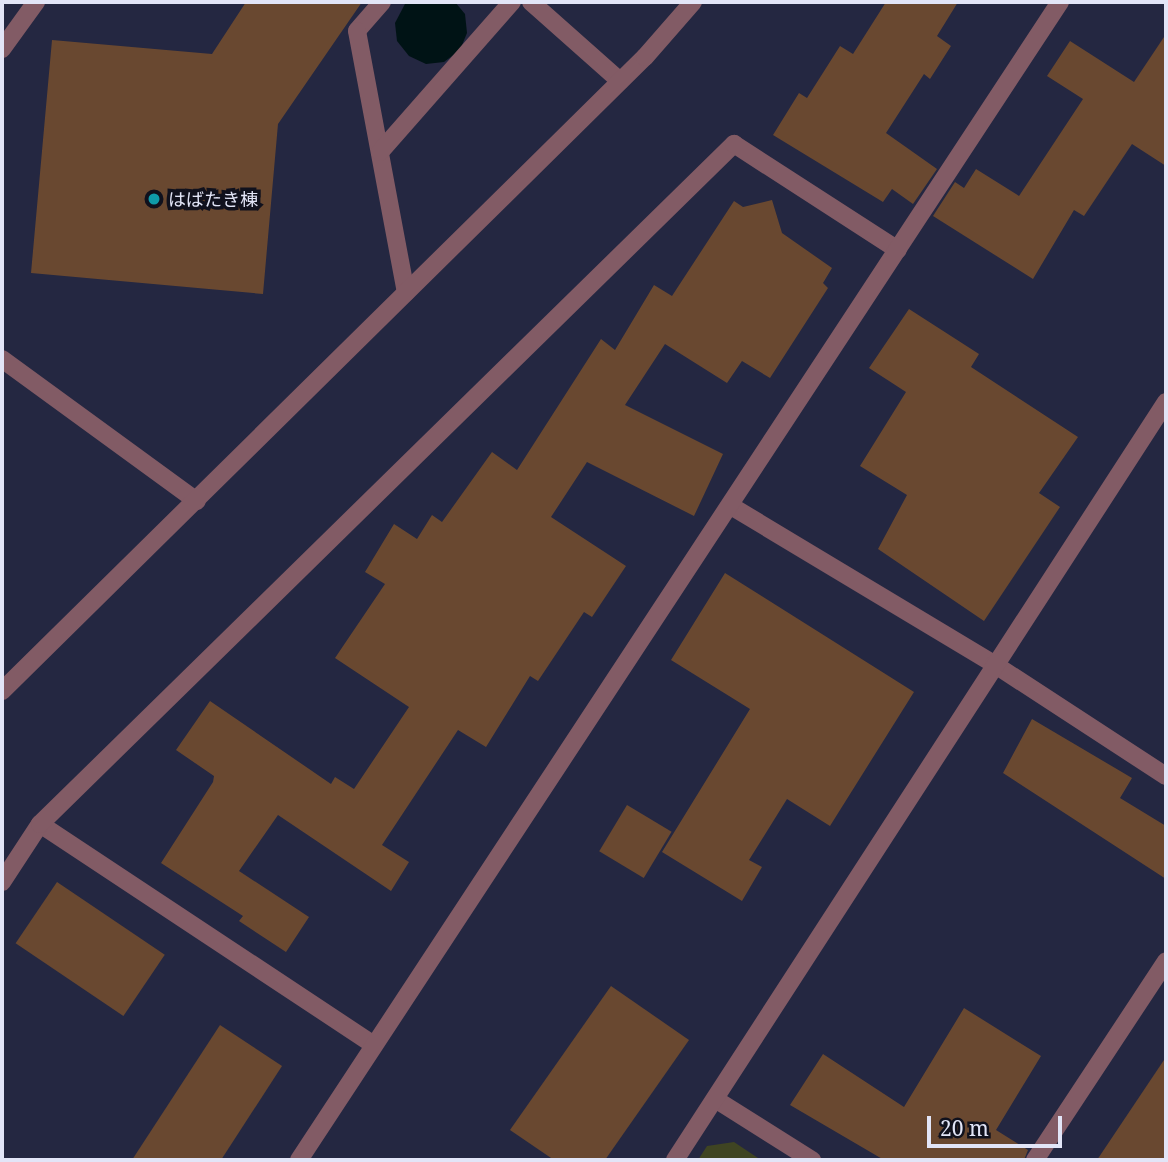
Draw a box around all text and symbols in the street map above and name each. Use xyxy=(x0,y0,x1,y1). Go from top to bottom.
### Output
place label: はばたき棟 xyxy=(168,188,258,210)
marker: はばたき棟 xyxy=(146,191,162,207)
scale bar xyxy=(930,1102,1065,1146)
text: 20 m xyxy=(940,1114,989,1142)

